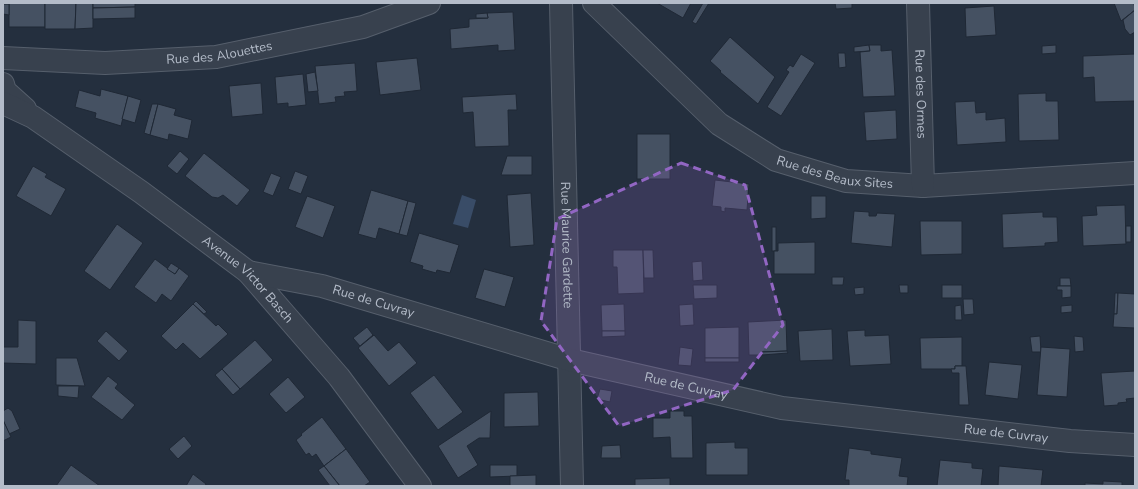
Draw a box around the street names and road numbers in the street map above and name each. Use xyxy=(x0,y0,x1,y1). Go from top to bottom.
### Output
street label: Rue des Alouettes xyxy=(166,37,274,69)
street label: Rue des Ormes xyxy=(910,49,931,139)
street label: Rue des Beaux Sites xyxy=(774,152,894,193)
street label: Rue Maurice Gardette xyxy=(556,181,577,309)
street label: Avenue Victor Basch xyxy=(198,232,297,327)
street label: Rue de Cuvray xyxy=(330,281,417,322)
street label: Rue de Cuvray xyxy=(643,368,730,404)
street label: Rue de Cuvray xyxy=(963,420,1050,447)

